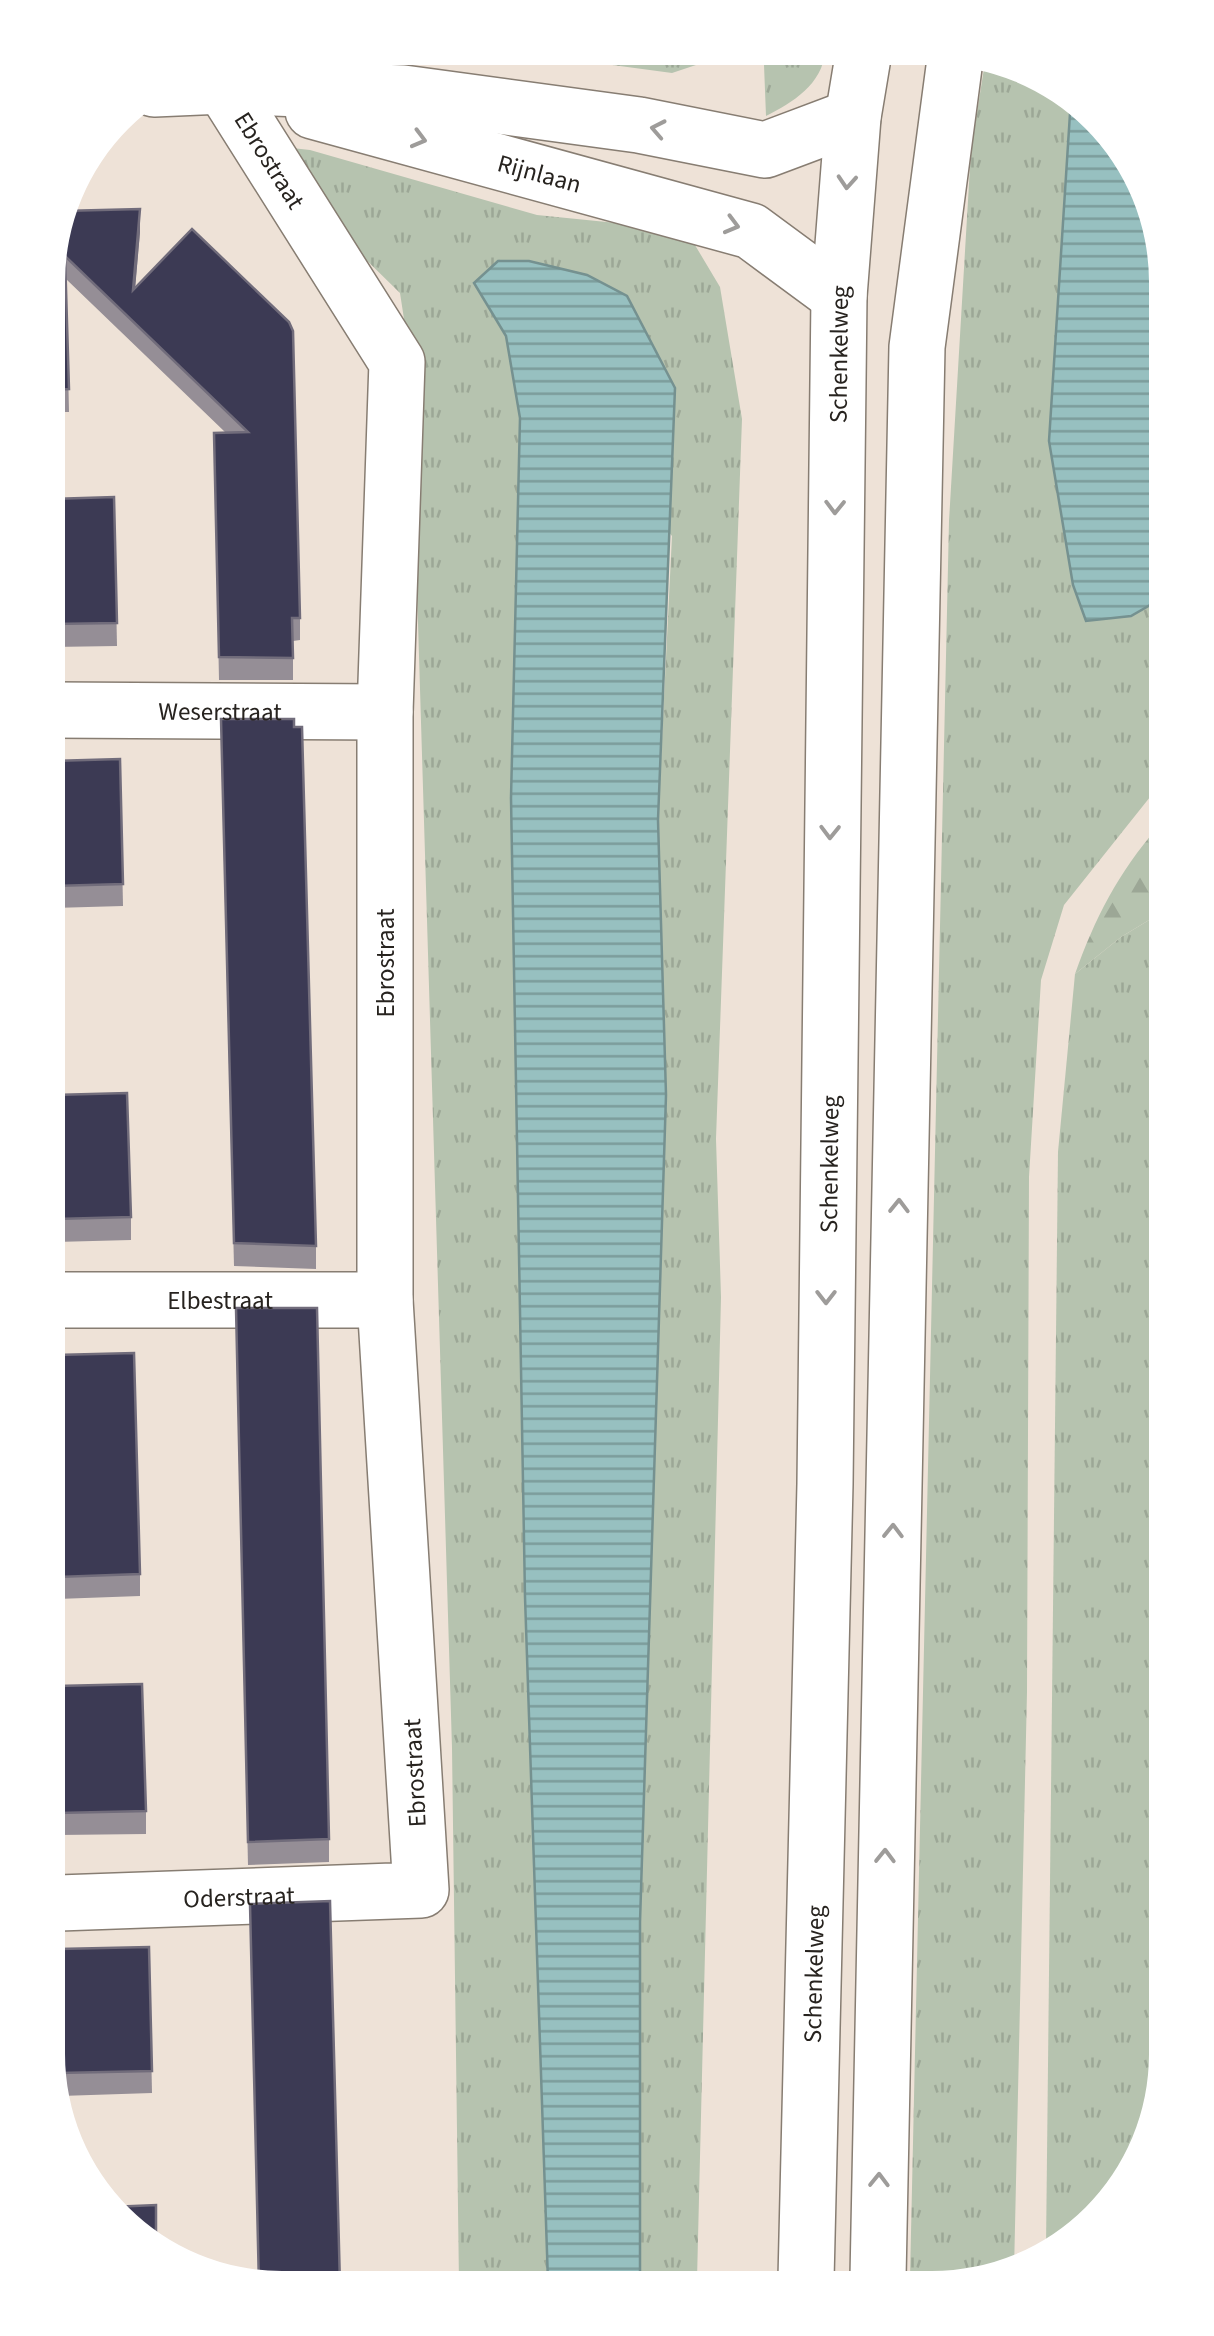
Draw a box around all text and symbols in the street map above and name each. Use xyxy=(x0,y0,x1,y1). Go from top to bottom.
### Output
street label: Ebrostraat xyxy=(225,105,314,217)
one-way arrow xyxy=(650,119,667,140)
one-way arrow xyxy=(409,128,427,149)
street label: Rijnlaan xyxy=(493,145,585,203)
one-way arrow xyxy=(837,175,859,191)
one-way arrow xyxy=(723,214,740,235)
street label: Schenkelweg xyxy=(821,284,859,423)
one-way arrow xyxy=(825,500,846,516)
street label: Weserstraat xyxy=(158,694,282,730)
one-way arrow xyxy=(820,825,841,841)
street label: Ebrostraat xyxy=(368,908,404,1017)
street label: Schenkelweg xyxy=(811,1095,849,1233)
one-way arrow xyxy=(889,1197,910,1213)
street label: Elbestraat xyxy=(167,1283,273,1319)
one-way arrow xyxy=(815,1290,837,1306)
one-way arrow xyxy=(882,1522,903,1538)
street label: Ebrostraat xyxy=(394,1717,436,1828)
one-way arrow xyxy=(875,1847,896,1863)
street label: Oderstraat xyxy=(183,1878,296,1918)
street label: Schenkelweg xyxy=(795,1904,834,2043)
one-way arrow xyxy=(869,2172,890,2188)

